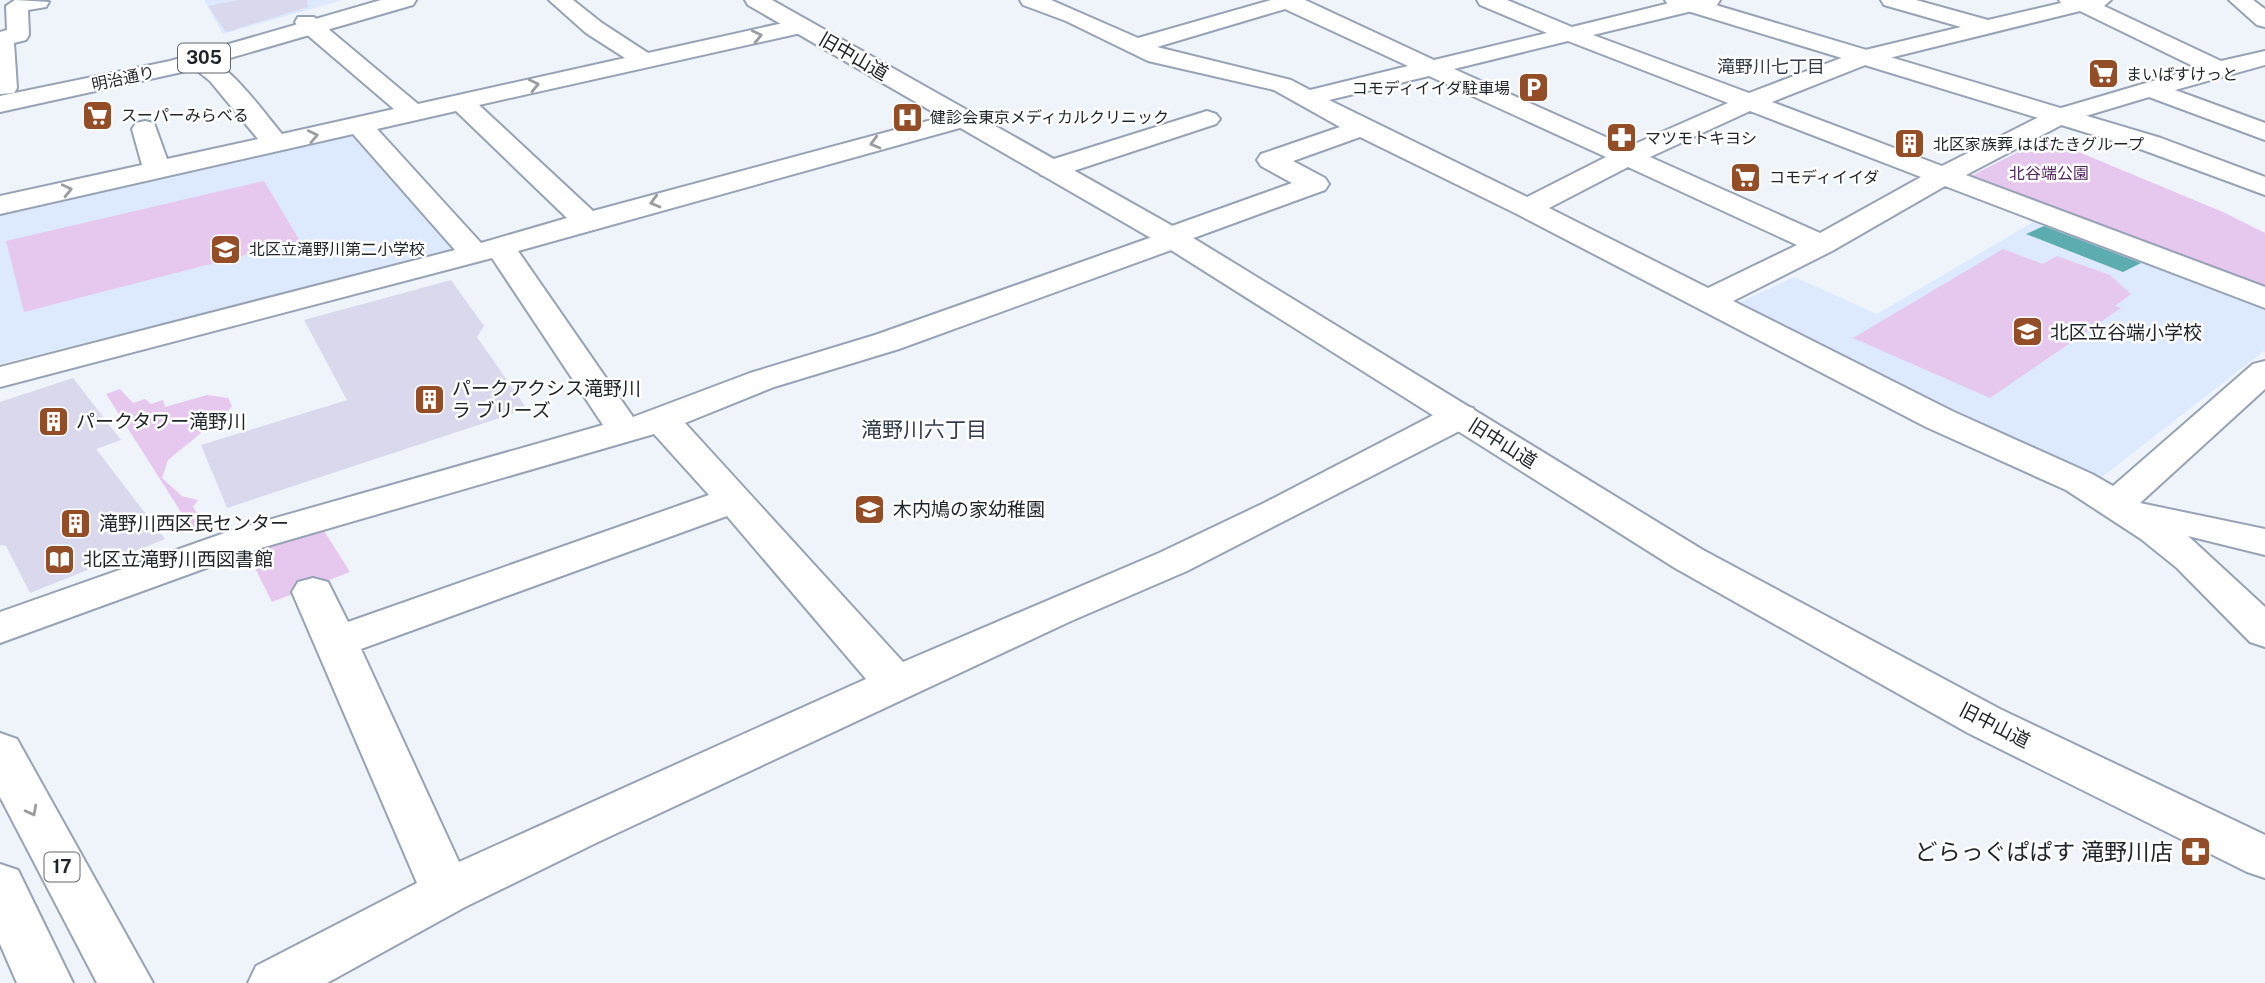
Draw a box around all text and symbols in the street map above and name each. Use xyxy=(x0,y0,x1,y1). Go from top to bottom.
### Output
street label: 旧中山道 xyxy=(816,27,892,85)
one-way arrow xyxy=(751,30,763,45)
road number: 305 xyxy=(178,44,230,72)
district label: 滝野川七丁目 xyxy=(1717,56,1825,77)
supermarket icon: まいばすけっと xyxy=(2086,57,2120,91)
street label: 明治通り xyxy=(90,63,156,94)
place label: まいばすけっと xyxy=(2126,65,2238,84)
parking icon: コモディイイダ駐車場 xyxy=(1516,71,1550,105)
one-way arrow xyxy=(528,78,540,93)
place label: コモディイイダ駐車場 xyxy=(1352,79,1510,98)
supermarket icon: スーパーみらべる xyxy=(81,98,115,132)
hospital icon: 健診会東京メディカルクリニック xyxy=(890,100,924,134)
place label: スーパーみらべる xyxy=(121,106,249,125)
place label: 健診会東京メディカルクリニック xyxy=(930,108,1169,127)
pharmacy icon: マツモトキヨシ xyxy=(1605,121,1639,155)
building icon: 北区家族葬 はばたきグループ xyxy=(1893,127,1927,161)
place label: マツモトキヨシ xyxy=(1645,129,1757,148)
one-way arrow xyxy=(307,130,319,145)
one-way arrow xyxy=(869,134,881,149)
place label: 北区家族葬 はばたきグループ xyxy=(1933,135,2144,154)
supermarket icon: コモディイイダ xyxy=(1729,160,1763,194)
park label: 北谷端公園 xyxy=(2009,164,2089,183)
place label: コモディイイダ xyxy=(1769,168,1879,187)
one-way arrow xyxy=(61,184,73,198)
one-way arrow xyxy=(650,194,662,209)
school or university icon: 北区立滝野川第二小学校 xyxy=(209,232,243,266)
place label: 北区立滝野川第二小学校 xyxy=(249,240,425,259)
school or university icon: 北区立谷端小学校 xyxy=(2010,315,2044,349)
place label: 北区立谷端小学校 xyxy=(2050,321,2202,343)
place label: パークアクシス滝野川 ラ ブリーズ xyxy=(452,377,641,421)
building icon: パークアクシス滝野川 ラ ブリーズ xyxy=(412,382,446,416)
building icon: パークタワー滝野川 xyxy=(36,404,70,438)
place label: パークタワー滝野川 xyxy=(76,410,246,432)
street label: 旧中山道 xyxy=(1465,414,1541,472)
district label: 滝野川六丁目 xyxy=(861,417,987,442)
school or university icon: 木内鳩の家幼稚園 xyxy=(853,492,887,526)
place label: 木内鳩の家幼稚園 xyxy=(893,498,1045,520)
building icon: 滝野川西区民センター xyxy=(59,506,93,540)
place label: 滝野川西区民センター xyxy=(99,512,289,534)
library icon: 北区立滝野川西図書館 xyxy=(43,542,77,576)
place label: 北区立滝野川西図書館 xyxy=(83,548,273,570)
street label: 旧中山道 xyxy=(1956,698,2034,752)
one-way arrow xyxy=(24,804,38,816)
pharmacy icon: どらっぐぱぱす 滝野川店 xyxy=(2179,835,2213,869)
place label: どらっぐぱぱす 滝野川店 xyxy=(1914,838,2173,865)
road number: 17 xyxy=(44,852,80,882)

